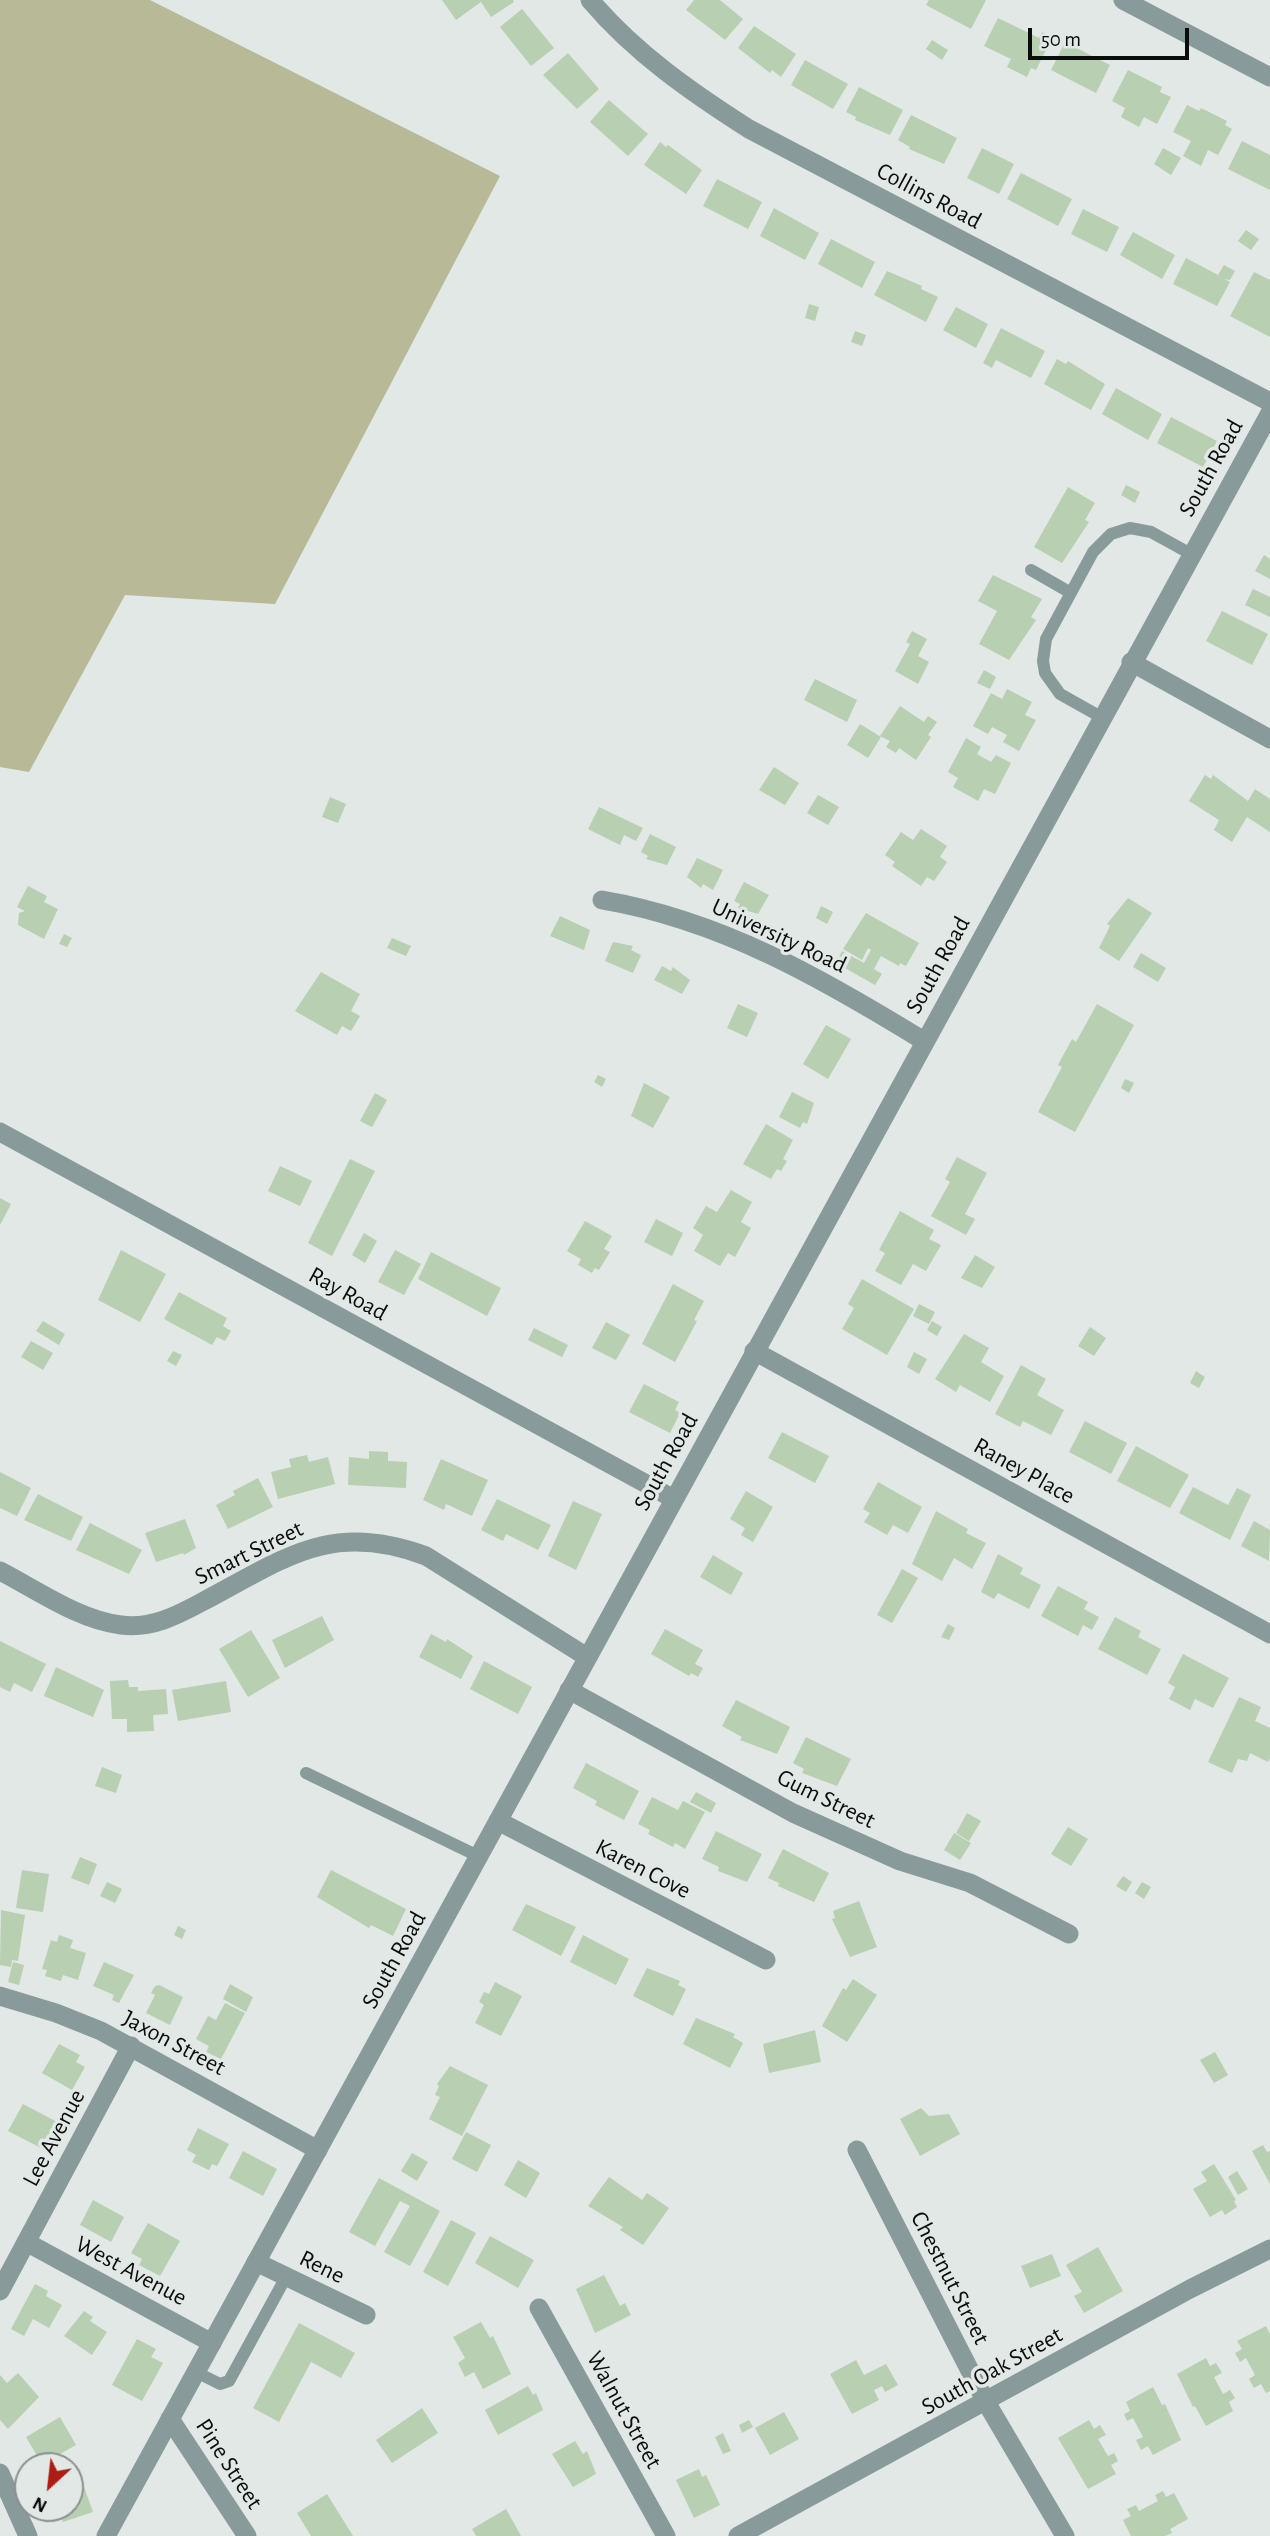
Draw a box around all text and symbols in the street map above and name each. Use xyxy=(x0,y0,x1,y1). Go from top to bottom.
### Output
scale bar xyxy=(1032,14,1193,58)
text: 50 m xyxy=(1041,29,1081,50)
street label: Collins Road xyxy=(872,156,986,236)
street label: South Road xyxy=(1173,414,1249,522)
street label: University Road xyxy=(707,892,851,980)
street label: South Road xyxy=(900,911,976,1019)
street label: Ray Road xyxy=(304,1261,392,1327)
street label: South Road xyxy=(628,1408,704,1516)
street label: Raney Place xyxy=(968,1431,1080,1511)
street label: Smart Street xyxy=(190,1514,308,1592)
street label: Gum Street xyxy=(772,1763,880,1835)
street label: Karen Cove xyxy=(590,1833,696,1905)
street label: South Road xyxy=(356,1906,432,2014)
street label: Jaxon Street xyxy=(118,2004,230,2082)
street label: Lee Avenue xyxy=(16,2085,92,2191)
street label: Chestnut Street xyxy=(904,2207,996,2349)
street label: West Avenue xyxy=(70,2230,192,2312)
street label: Rene xyxy=(295,2244,349,2290)
street label: South Oak Street xyxy=(916,2320,1068,2422)
street label: Walnut Street xyxy=(580,2346,668,2474)
street label: Pine Street xyxy=(189,2413,269,2515)
north arrow xyxy=(14,2452,84,2522)
text: N xyxy=(30,2493,50,2516)

